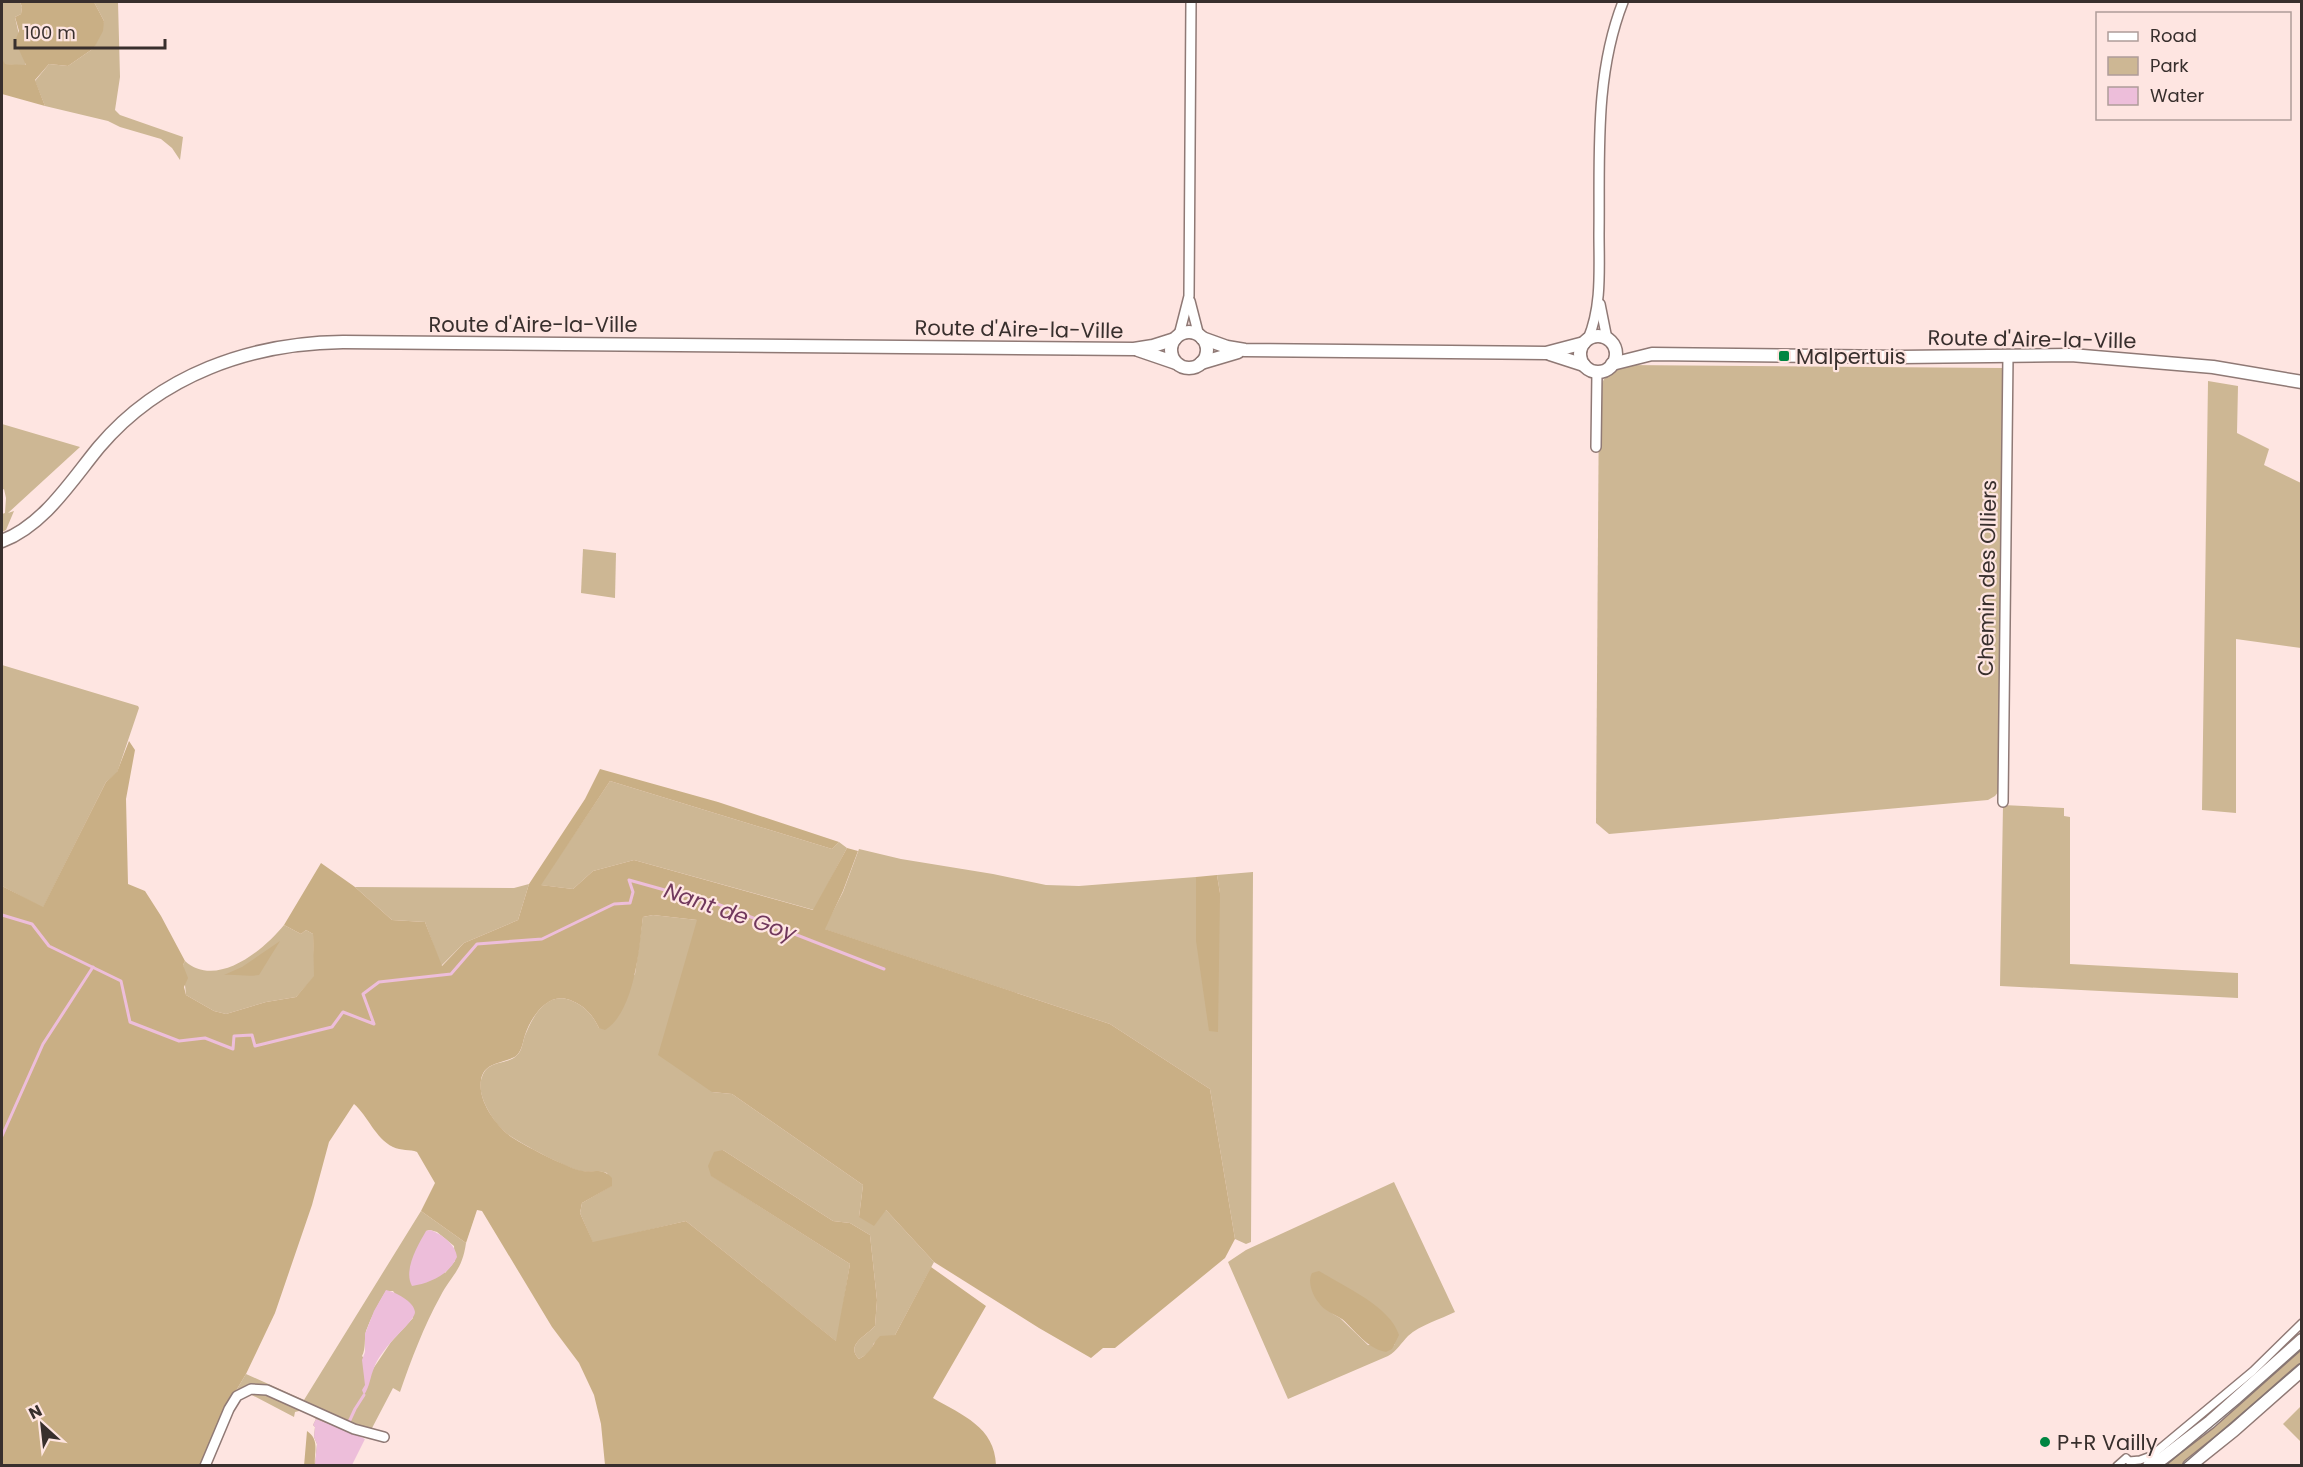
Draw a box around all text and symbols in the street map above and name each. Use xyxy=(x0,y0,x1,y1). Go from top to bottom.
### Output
scale bar xyxy=(15,12,165,50)
legend xyxy=(2096,12,2291,120)
text: 100 m xyxy=(24,20,76,45)
text: Road xyxy=(2150,23,2197,48)
text: Park xyxy=(2150,53,2189,78)
text: Water xyxy=(2150,83,2204,108)
street label: Route d'Aire-la-Ville xyxy=(429,310,637,339)
street label: Route d'Aire-la-Ville xyxy=(914,313,1124,345)
street label: Route d'Aire-la-Ville xyxy=(1927,323,2137,355)
place label: Malpertuis xyxy=(1796,342,1906,371)
marker: Malpertuis xyxy=(1777,349,1791,363)
street label: Chemin des Olliers xyxy=(1971,480,2003,676)
water label: Nant de Goy xyxy=(660,875,802,950)
north arrow xyxy=(12,1395,72,1455)
text: N xyxy=(25,1399,46,1425)
place label: P+R Vailly xyxy=(2057,1428,2158,1457)
marker: P+R Vailly xyxy=(2038,1435,2052,1449)

